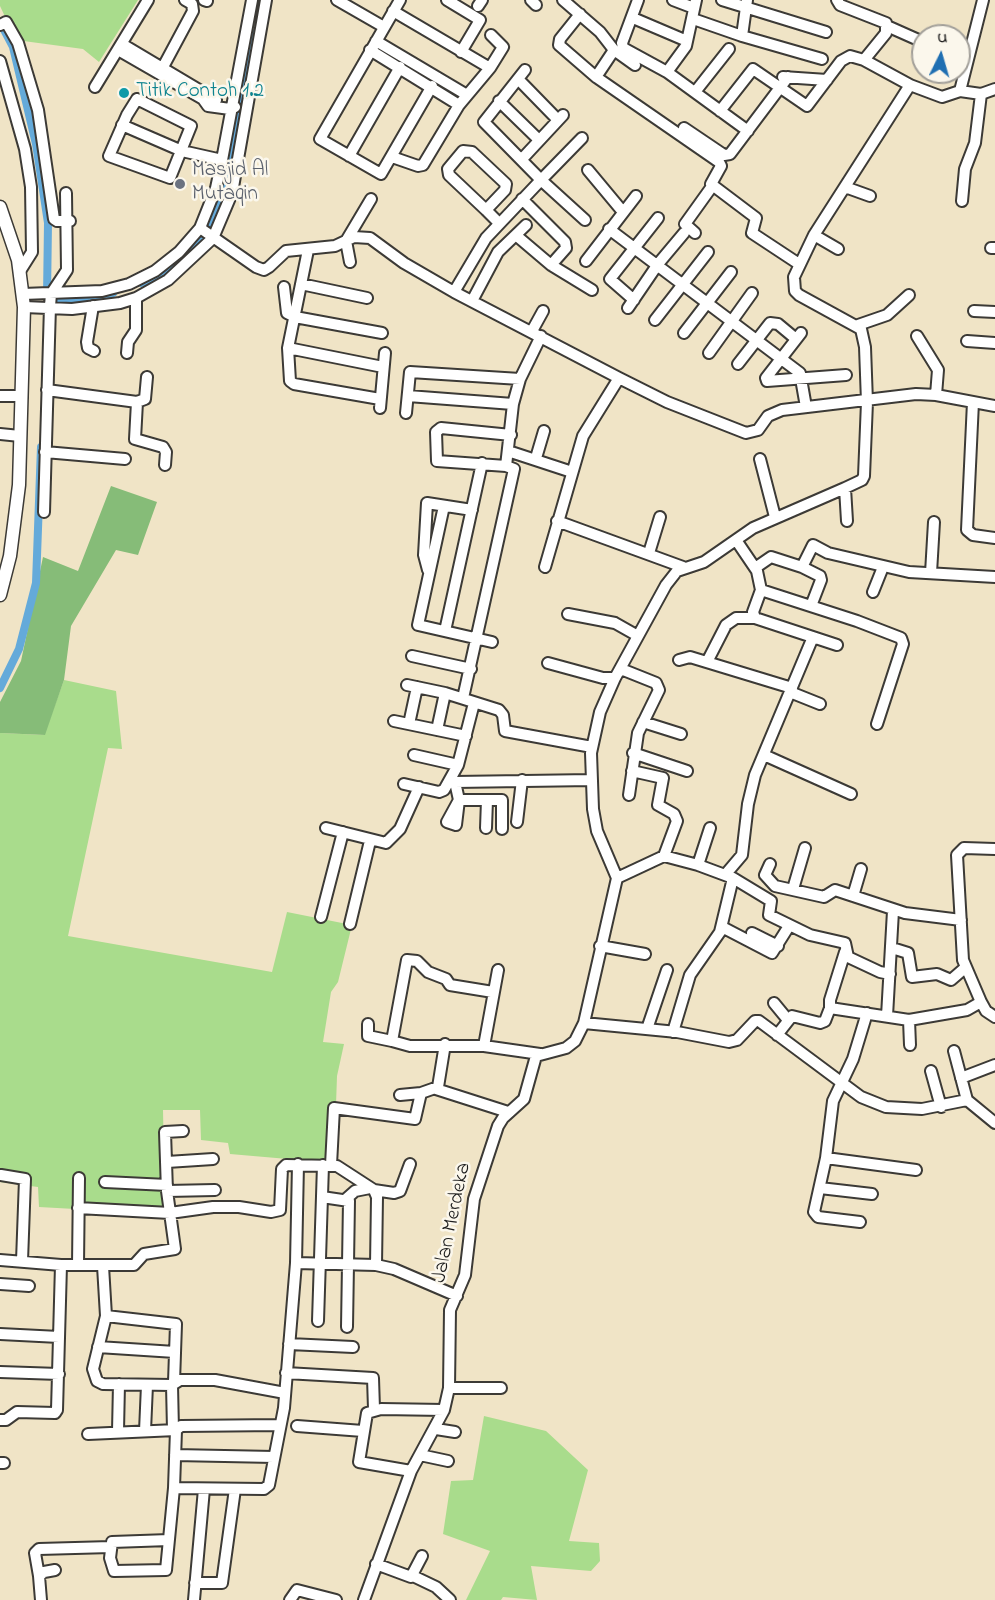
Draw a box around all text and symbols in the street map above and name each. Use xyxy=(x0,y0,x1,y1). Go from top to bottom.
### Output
north arrow xyxy=(911,24,971,84)
text: U xyxy=(936,26,948,50)
place label: Titik Contoh 1.2 xyxy=(136,80,264,106)
marker: Titik Contoh 1.2 xyxy=(117,86,131,100)
place label: Masjid Al Mutaqin xyxy=(192,159,268,209)
marker: Masjid Al Mutaqin xyxy=(173,177,187,191)
street label: Jalan Merdeka xyxy=(428,1160,478,1286)

